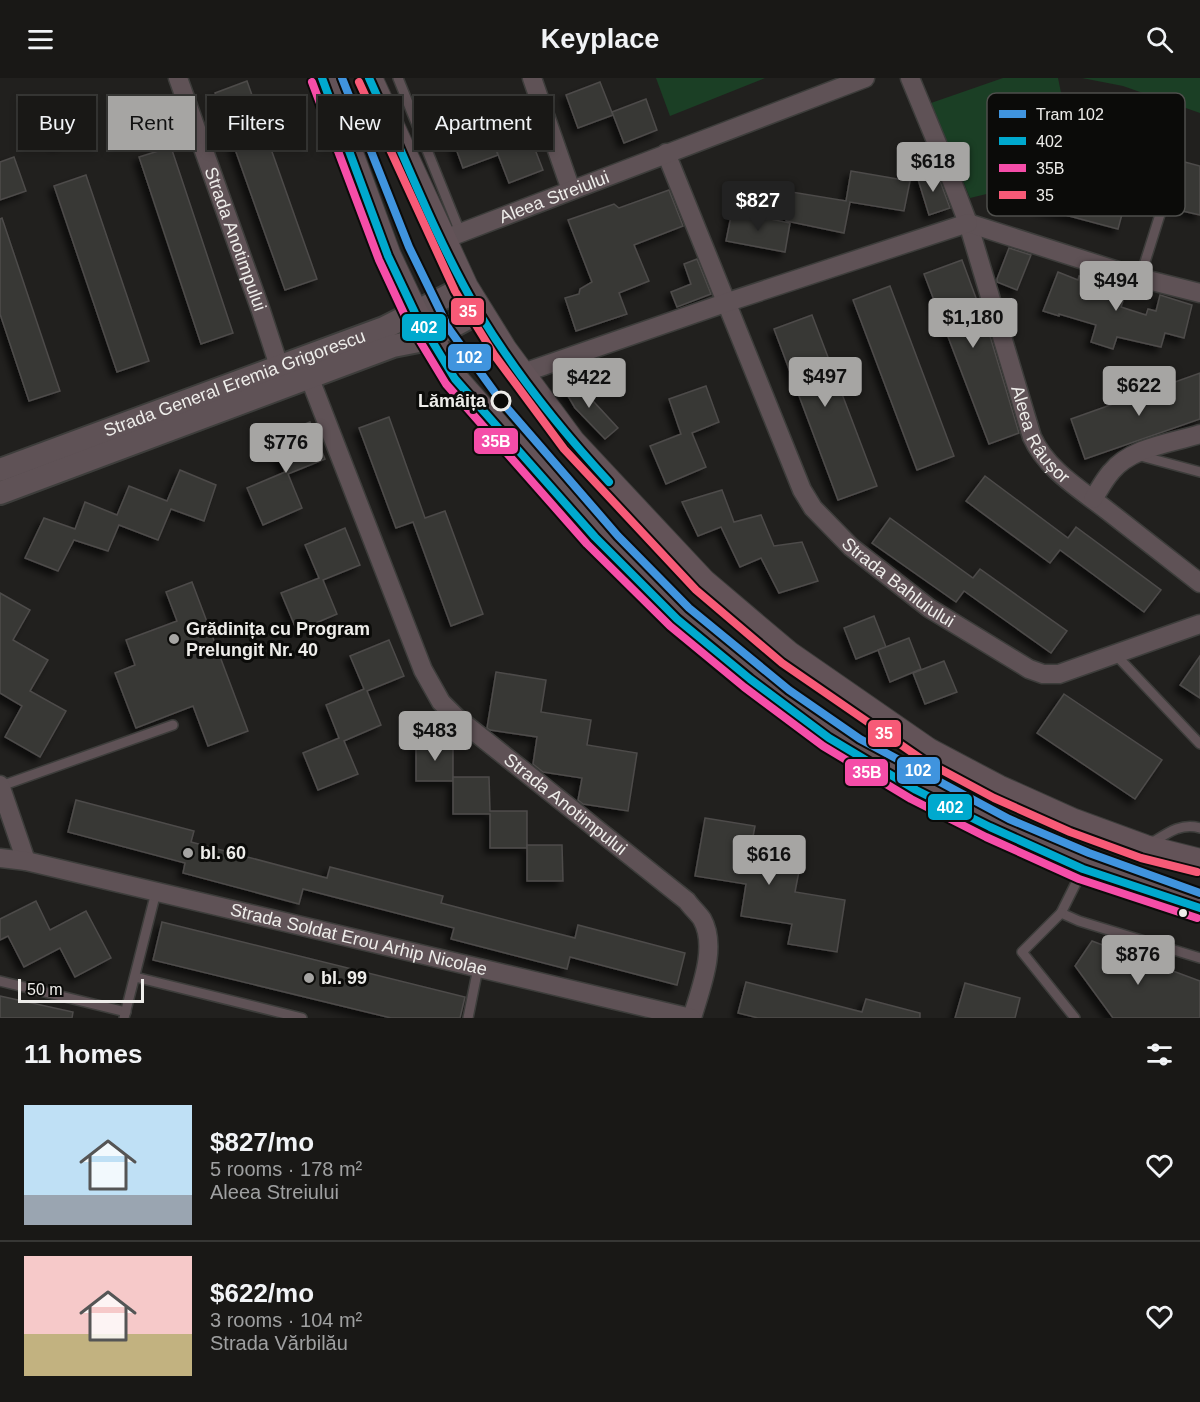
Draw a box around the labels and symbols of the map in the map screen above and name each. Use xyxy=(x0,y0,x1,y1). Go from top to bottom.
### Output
legend xyxy=(987,93,1185,216)
text: Tram 102 xyxy=(1036,106,1104,123)
text: 402 xyxy=(1036,133,1063,150)
pin: $618 xyxy=(897,142,969,193)
text: 35B xyxy=(1036,160,1064,177)
street label: Strada Anotimpului xyxy=(201,165,270,314)
street label: Aleea Streiului xyxy=(496,167,612,227)
pin: $827 xyxy=(722,181,794,232)
text: 35 xyxy=(1036,187,1054,204)
pin: $494 xyxy=(1080,261,1152,312)
line badge: 35 xyxy=(450,297,485,326)
pin: $1,180 xyxy=(924,298,1022,349)
text: 35 xyxy=(459,303,477,320)
line badge: 402 xyxy=(401,313,447,342)
text: 402 xyxy=(411,319,437,336)
street label: Strada General Eremia Grigorescu xyxy=(101,326,368,441)
line badge: 102 xyxy=(447,343,492,372)
text: 102 xyxy=(456,349,482,366)
pin: $497 xyxy=(789,357,861,408)
pin: $422 xyxy=(553,358,625,409)
pin: $622 xyxy=(1103,366,1175,417)
street label: Aleea Râușor xyxy=(1007,383,1074,488)
place label: Lămâița xyxy=(418,391,487,411)
marker: Lămâița xyxy=(491,391,511,411)
pin: $776 xyxy=(250,423,322,474)
line badge: 35B xyxy=(473,427,519,455)
text: 35B xyxy=(481,433,511,450)
street label: Strada Bahluiului xyxy=(838,534,958,631)
place label: Grădinița cu Program Prelungit Nr. 40 xyxy=(186,619,370,660)
marker: Grădinița cu Program Prelungit Nr. 40 xyxy=(167,632,181,646)
pin: $483 xyxy=(399,711,471,762)
line badge: 35 xyxy=(867,719,902,748)
text: 35 xyxy=(875,725,893,742)
street label: Strada Anotimpului xyxy=(500,749,631,859)
line badge: 102 xyxy=(896,756,941,785)
line badge: 35B xyxy=(844,758,889,787)
text: 102 xyxy=(905,762,931,779)
text: 35B xyxy=(852,764,882,781)
line badge: 402 xyxy=(927,793,973,821)
text: 402 xyxy=(937,799,963,816)
pin: $616 xyxy=(733,835,805,886)
place label: bl. 60 xyxy=(200,843,246,863)
marker: bl. 60 xyxy=(181,846,195,860)
street label: Strada Soldat Erou Arhip Nicolae xyxy=(228,900,489,980)
unlabelled marker xyxy=(1177,907,1189,919)
pin: $876 xyxy=(1102,935,1174,986)
place label: bl. 99 xyxy=(321,968,367,988)
marker: bl. 99 xyxy=(302,971,316,985)
scale bar xyxy=(18,976,144,1004)

